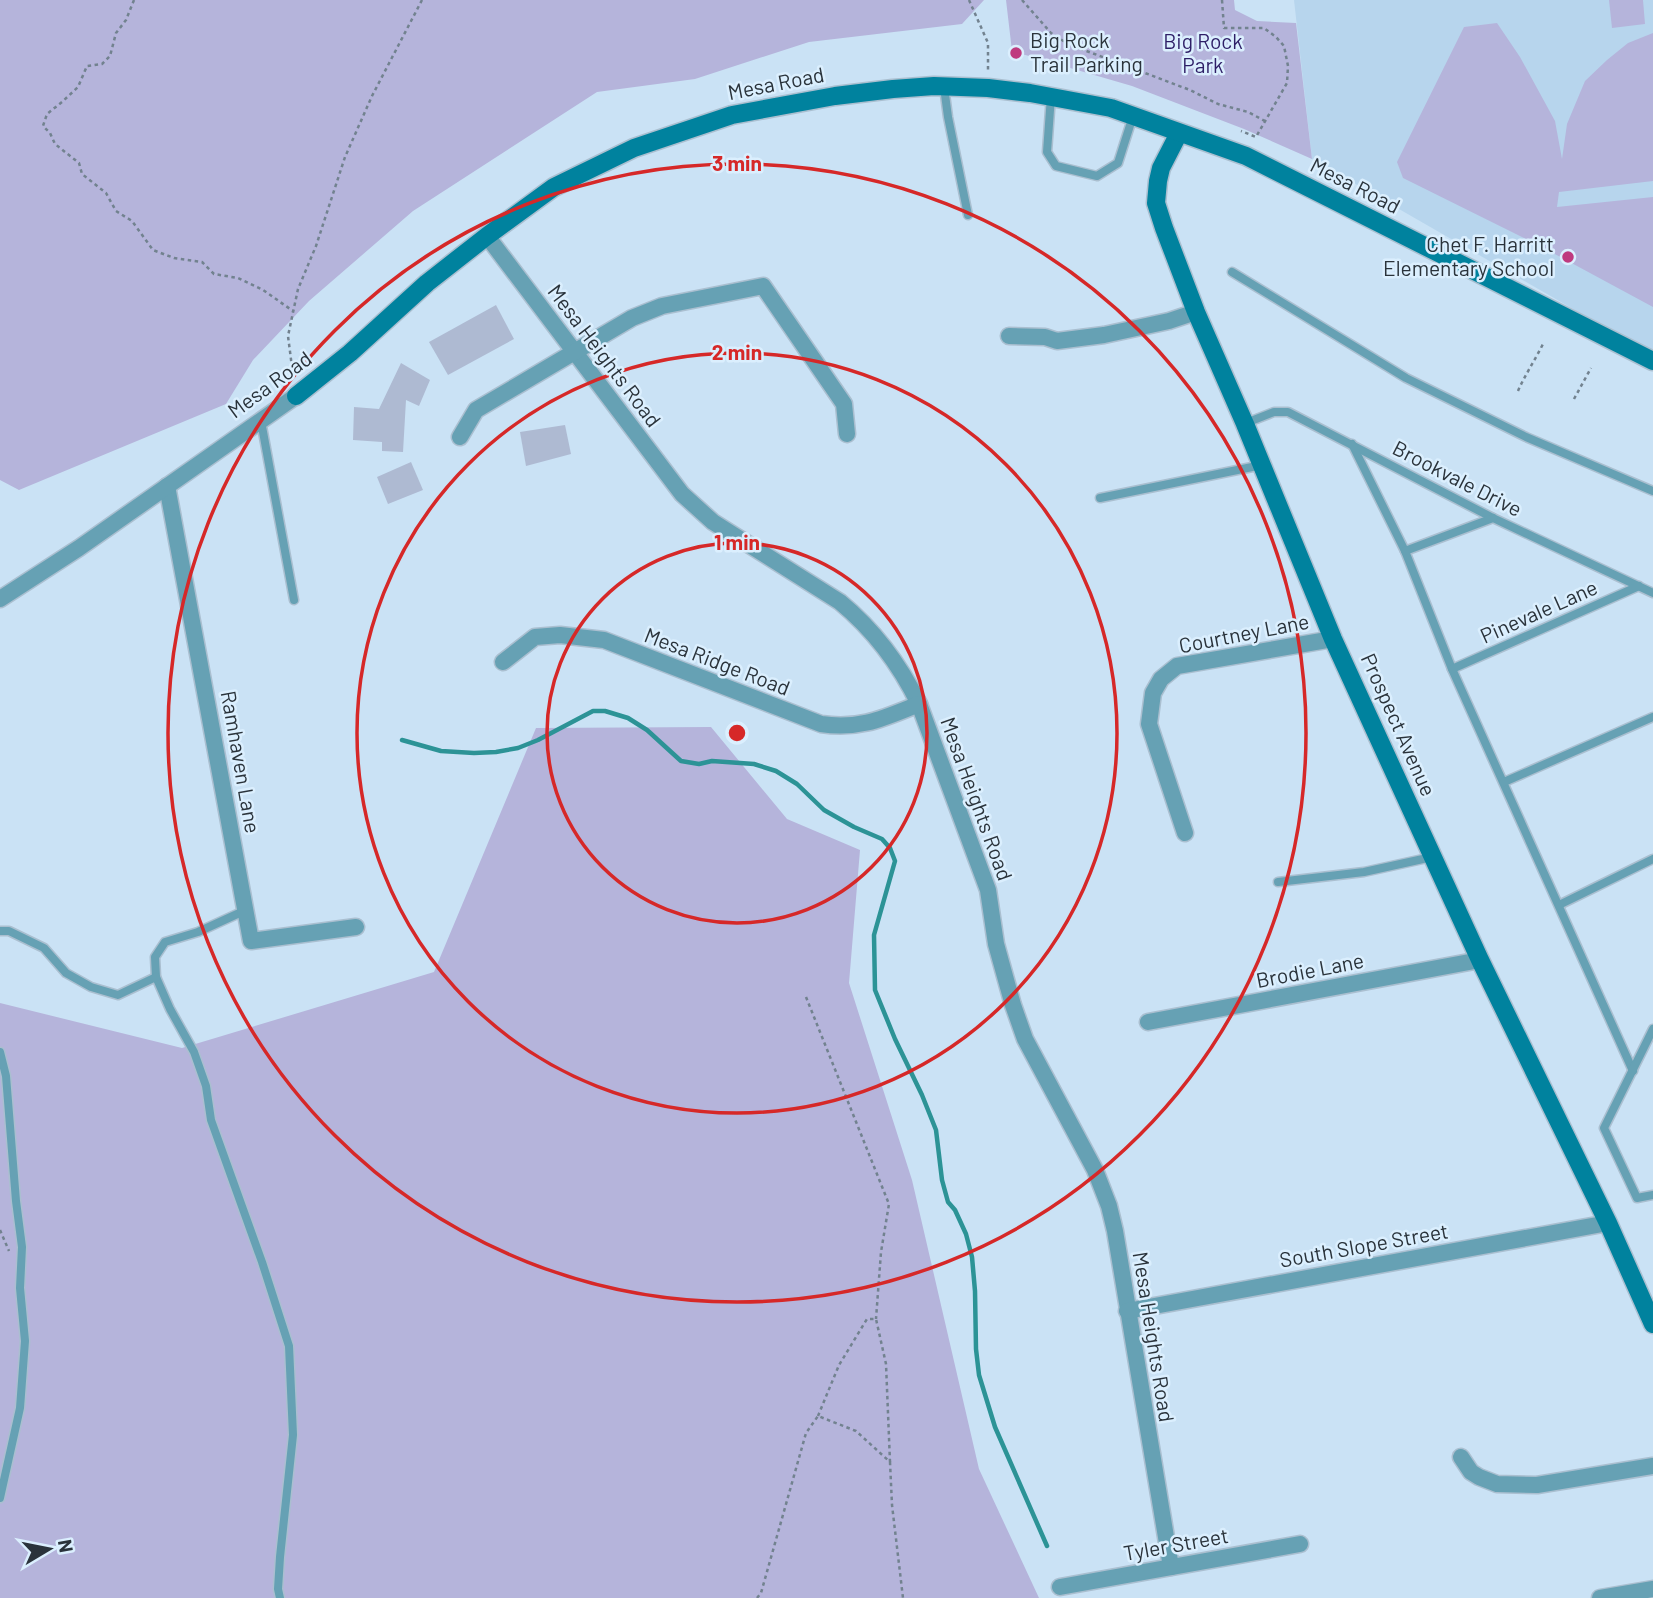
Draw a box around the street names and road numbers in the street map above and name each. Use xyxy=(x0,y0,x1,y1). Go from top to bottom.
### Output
street label: Mesa Road xyxy=(725,61,826,104)
street label: Mesa Road xyxy=(1307,151,1405,218)
street label: Mesa Heights Road xyxy=(543,279,667,431)
street label: Mesa Road xyxy=(222,345,316,423)
street label: Brookvale Drive xyxy=(1389,434,1526,521)
street label: Pinevale Lane xyxy=(1476,574,1601,648)
street label: Courtney Lane xyxy=(1177,608,1311,657)
street label: Mesa Ridge Road xyxy=(641,621,794,700)
street label: Prospect Avenue xyxy=(1357,649,1442,800)
street label: Ramhaven Lane xyxy=(217,689,266,835)
street label: Mesa Heights Road xyxy=(936,713,1019,884)
street label: Brodie Lane xyxy=(1254,947,1366,992)
street label: South Slope Street xyxy=(1277,1217,1450,1272)
street label: Mesa Heights Road xyxy=(1129,1250,1180,1424)
street label: Tyler Street xyxy=(1121,1522,1230,1565)

